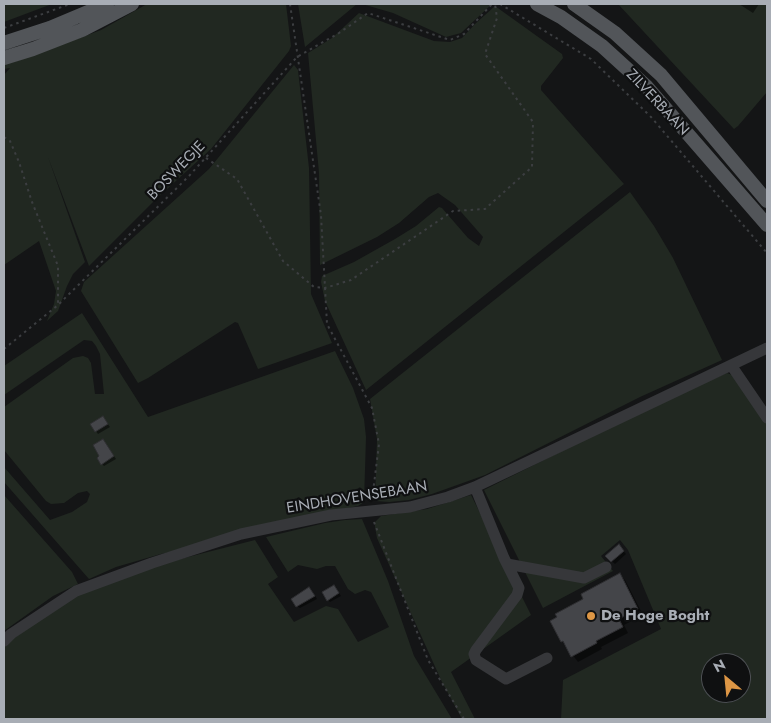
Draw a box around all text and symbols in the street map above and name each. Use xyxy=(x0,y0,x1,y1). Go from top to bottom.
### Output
street label: ZILVERBAAN xyxy=(622,66,692,140)
street label: BOSWEGJE xyxy=(144,138,210,204)
street label: EINDHOVENSEBAAN xyxy=(285,478,429,518)
place label: De Hoge Boght xyxy=(601,607,709,625)
marker: De Hoge Boght xyxy=(585,610,597,622)
north arrow xyxy=(701,653,751,703)
text: N xyxy=(710,654,729,677)

